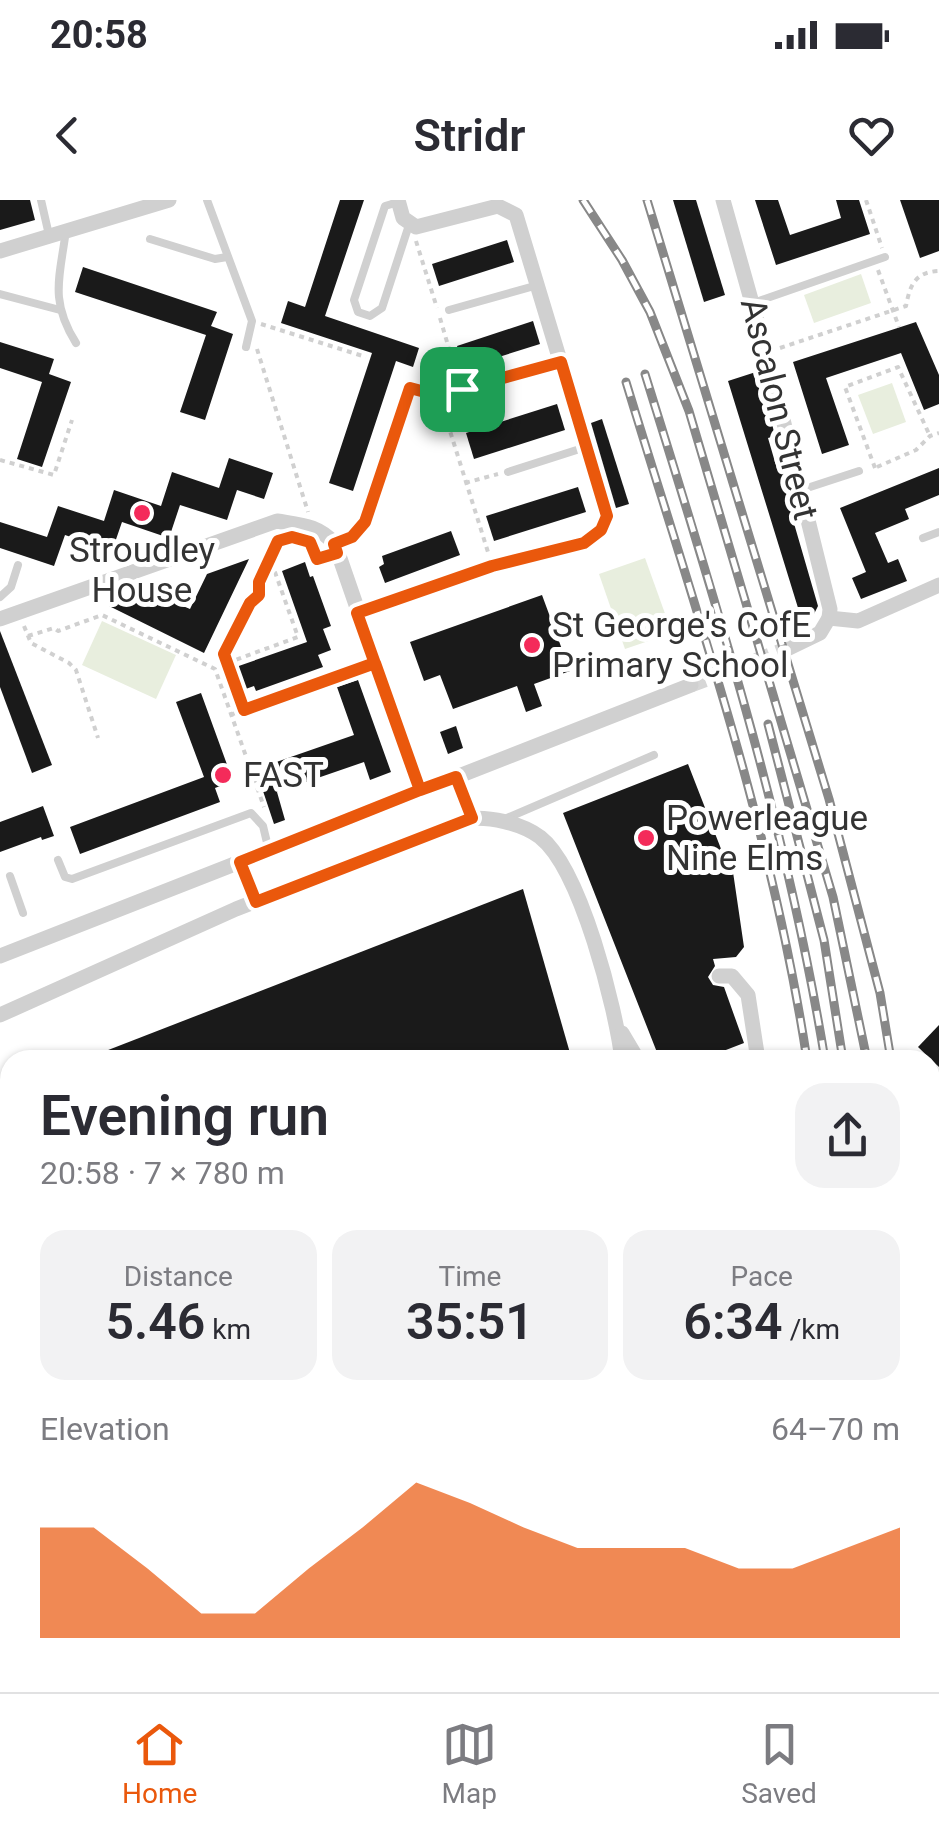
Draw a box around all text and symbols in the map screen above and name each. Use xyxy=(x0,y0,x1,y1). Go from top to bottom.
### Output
text: 20:58 xyxy=(50,13,148,57)
icon: back xyxy=(40,108,95,163)
icon: heart xyxy=(844,108,899,163)
text: Stridr xyxy=(414,109,526,162)
street label: Ascalon Street xyxy=(732,294,826,524)
pin xyxy=(420,347,505,432)
icon: arrive xyxy=(435,362,490,417)
marker: Stroudley House xyxy=(131,502,153,524)
place label: Stroudley House xyxy=(69,530,216,611)
place label: St George's CofE Primary School xyxy=(552,605,811,686)
marker: St George's CofE Primary School xyxy=(521,634,543,656)
place label: FAST xyxy=(243,755,324,796)
marker: FAST xyxy=(212,764,234,786)
place label: Powerleague Nine Elms xyxy=(666,798,868,879)
marker: Powerleague Nine Elms xyxy=(635,827,657,849)
button: share xyxy=(795,1083,900,1188)
text: Evening run xyxy=(40,1084,329,1148)
text: 20:58 · 7 × 780 m xyxy=(40,1154,285,1192)
text: Distance xyxy=(124,1260,233,1293)
text: Time xyxy=(439,1260,501,1293)
text: Pace xyxy=(731,1260,793,1293)
text: 5.46 xyxy=(106,1293,205,1351)
text: 35:51 xyxy=(406,1293,534,1351)
text: 6:34 xyxy=(683,1293,783,1351)
text: km xyxy=(205,1313,251,1346)
text: /km xyxy=(783,1313,840,1346)
text: Elevation xyxy=(40,1410,170,1448)
text: 64–70 m xyxy=(771,1410,900,1448)
tab: Home xyxy=(122,1717,197,1810)
tab: Map xyxy=(442,1717,497,1810)
tab: Saved xyxy=(741,1717,817,1810)

